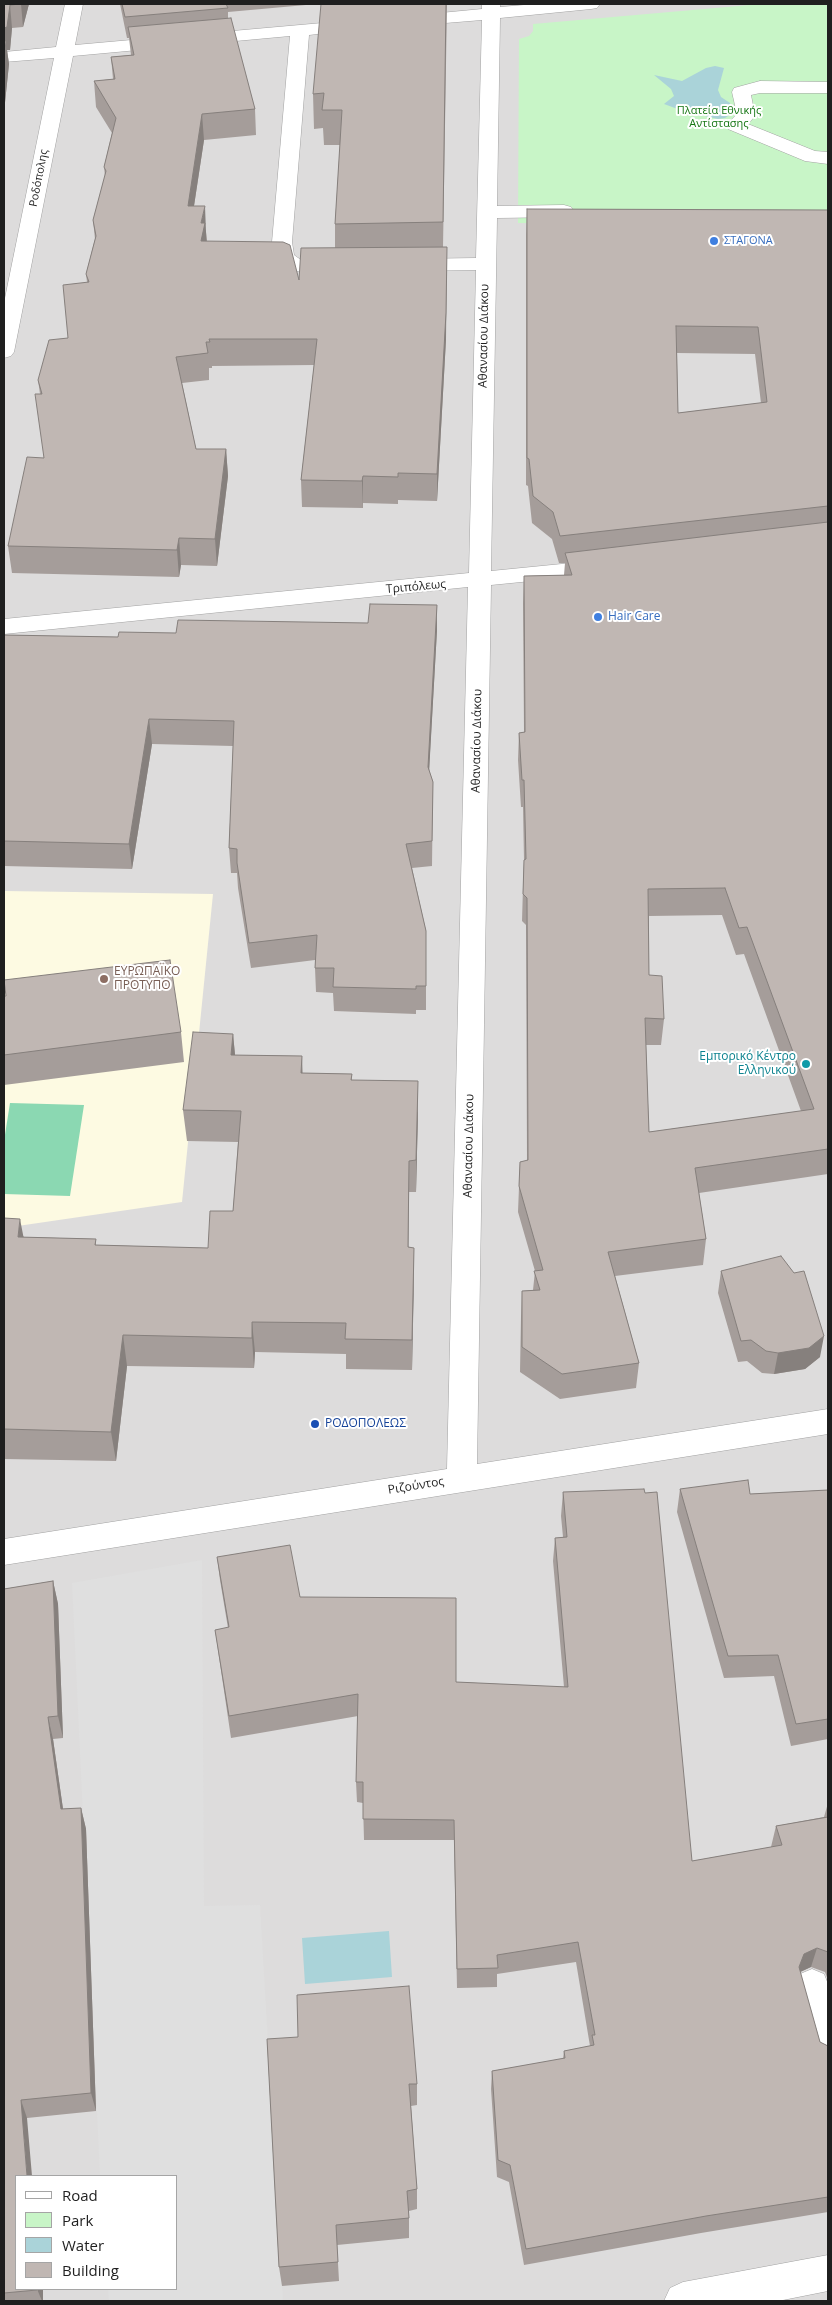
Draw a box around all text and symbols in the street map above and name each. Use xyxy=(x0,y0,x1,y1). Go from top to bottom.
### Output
park label: Πλατεία Εθνικής Αντίστασης xyxy=(677,104,761,130)
street label: Ροδόπολης xyxy=(27,148,51,208)
place label: ΣΤΑΓΟΝΑ xyxy=(724,234,773,248)
marker: ΣΤΑΓΟΝΑ xyxy=(708,235,720,247)
street label: Αθανασίου Διάκου xyxy=(476,284,492,388)
street label: Τριπόλεως xyxy=(385,577,447,597)
place label: Hair Care xyxy=(608,610,660,624)
marker: Hair Care xyxy=(592,611,604,623)
street label: Αθανασίου Διάκου xyxy=(469,689,485,793)
place label: ΕΥΡΩΠΑΪΚΟ ΠΡΟΤΥΠΟ xyxy=(114,965,180,993)
marker: ΕΥΡΩΠΑΪΚΟ ΠΡΟΤΥΠΟ xyxy=(98,973,110,985)
place label: Εμπορικό Κέντρο Ελληνικού xyxy=(699,1050,796,1078)
marker: Εμπορικό Κέντρο Ελληνικού xyxy=(800,1058,812,1070)
street label: Αθανασίου Διάκου xyxy=(461,1094,477,1198)
place label: ΡΟΔΟΠΟΛΕΩΣ xyxy=(325,1417,406,1431)
marker: ΡΟΔΟΠΟΛΕΩΣ xyxy=(309,1418,321,1430)
street label: Ριζούντος xyxy=(387,1474,445,1498)
legend xyxy=(15,2175,178,2290)
text: Road xyxy=(62,2185,98,2205)
text: Park xyxy=(62,2210,93,2230)
text: Water xyxy=(62,2235,104,2255)
text: Building xyxy=(62,2260,119,2280)

